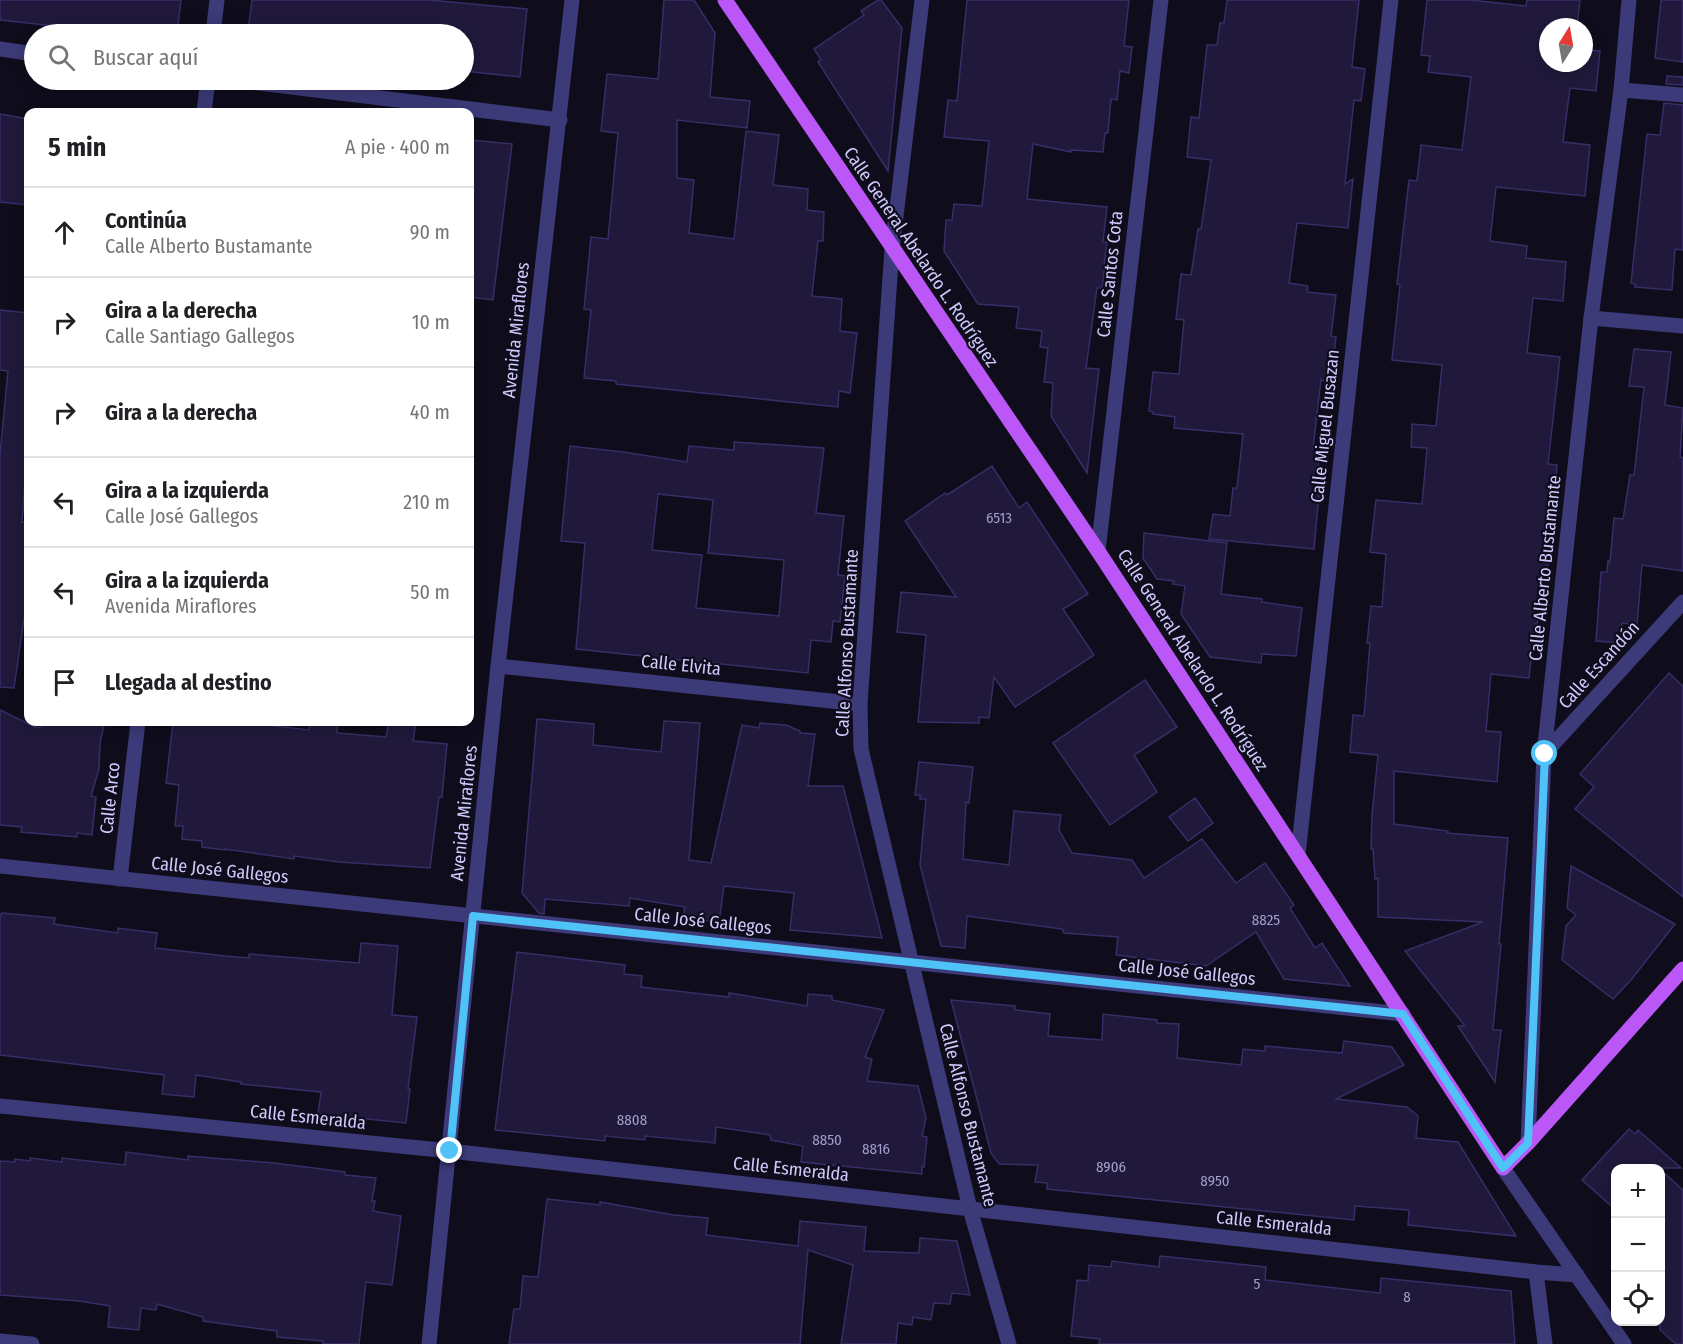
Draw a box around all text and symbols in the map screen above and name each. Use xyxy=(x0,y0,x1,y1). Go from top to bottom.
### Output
north arrow xyxy=(1539,18,1593,72)
search box xyxy=(24,24,474,90)
icon: search xyxy=(45,41,78,74)
text: Buscar aquí xyxy=(93,44,198,71)
text: 5 min xyxy=(48,132,106,163)
text: A pie · 400 m xyxy=(345,135,450,159)
street label: Calle General Abelardo L. Rodríguez xyxy=(839,143,1003,371)
text: Continúa xyxy=(105,207,187,234)
street label: Calle Santos Cota xyxy=(1092,209,1128,338)
icon: ahead xyxy=(48,216,81,249)
text: 90 m xyxy=(410,220,450,244)
text: Calle Alberto Bustamante xyxy=(105,234,312,258)
street label: Avenida Miraflores xyxy=(498,261,534,399)
text: Gira a la derecha xyxy=(105,297,257,324)
icon: right xyxy=(48,306,81,339)
text: 10 m xyxy=(412,310,450,334)
text: Calle Santiago Gallegos xyxy=(105,324,295,348)
street label: Calle Miguel Busazan xyxy=(1306,348,1344,504)
icon: right xyxy=(48,396,81,429)
text: Gira a la derecha xyxy=(105,399,257,426)
text: 40 m xyxy=(410,400,450,424)
street label: Calle Alberto Bustamante xyxy=(1524,474,1566,662)
text: Gira a la izquierda xyxy=(105,477,269,504)
icon: left xyxy=(48,486,81,519)
text: 210 m xyxy=(403,490,450,514)
text: Calle José Gallegos xyxy=(105,504,258,528)
house number: 6513 xyxy=(986,509,1012,527)
street label: Calle General Abelardo L. Rodríguez xyxy=(1113,545,1273,775)
street label: Calle Alfonso Bustamante xyxy=(831,548,863,738)
text: Gira a la izquierda xyxy=(105,567,269,594)
icon: left xyxy=(48,576,81,609)
text: 50 m xyxy=(410,580,450,604)
text: Avenida Miraflores xyxy=(105,594,257,618)
street label: Calle Escandón xyxy=(1554,617,1644,713)
street label: Calle Elvita xyxy=(640,650,722,680)
icon: arrive xyxy=(48,666,81,699)
text: Llegada al destino xyxy=(105,669,272,696)
route start xyxy=(1531,740,1557,766)
street label: Avenida Miraflores xyxy=(446,744,482,882)
street label: Calle Arco xyxy=(95,761,125,835)
street label: Calle José Gallegos xyxy=(150,852,290,888)
street label: Calle José Gallegos xyxy=(633,903,773,939)
house number: 8825 xyxy=(1252,911,1280,929)
street label: Calle José Gallegos xyxy=(1117,954,1257,990)
street label: Calle Alfonso Bustamante xyxy=(935,1021,1001,1209)
street label: Calle Esmeralda xyxy=(249,1100,367,1134)
house number: 8808 xyxy=(617,1111,647,1129)
house number: 8850 xyxy=(812,1131,842,1149)
route end xyxy=(436,1137,462,1163)
house number: 8816 xyxy=(862,1140,890,1158)
street label: Calle Esmeralda xyxy=(732,1152,850,1186)
house number: 8906 xyxy=(1096,1158,1126,1176)
map controls xyxy=(1611,1164,1665,1326)
button: + xyxy=(1611,1164,1665,1218)
house number: 8950 xyxy=(1200,1172,1230,1190)
street label: Calle Esmeralda xyxy=(1215,1206,1333,1240)
button: − xyxy=(1611,1218,1665,1272)
button: locate xyxy=(1611,1272,1665,1326)
house number: 5 xyxy=(1254,1275,1261,1293)
house number: 8 xyxy=(1403,1288,1411,1306)

